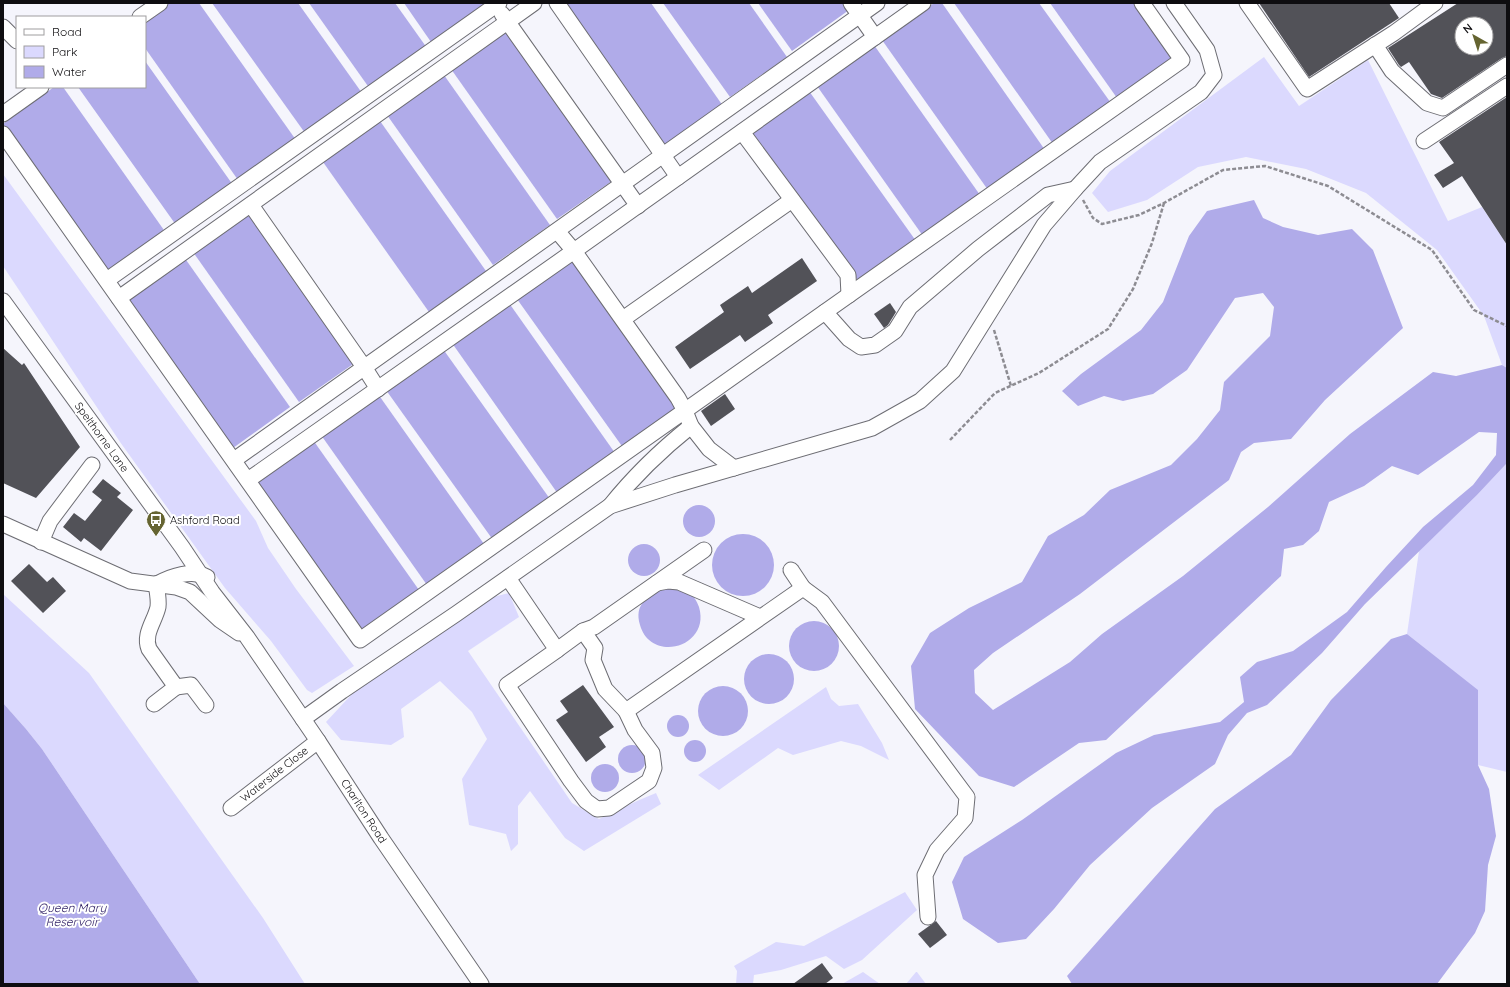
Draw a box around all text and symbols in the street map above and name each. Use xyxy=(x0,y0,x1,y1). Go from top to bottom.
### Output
legend xyxy=(16,16,146,88)
north arrow xyxy=(1454,16,1494,56)
text: N xyxy=(1460,20,1475,36)
text: Road xyxy=(52,24,82,39)
text: Park xyxy=(52,44,77,59)
text: Water xyxy=(52,64,87,79)
street label: Spelthorne Lane xyxy=(72,399,132,475)
bus stop icon: Ashford Road xyxy=(145,509,167,537)
place label: Ashford Road xyxy=(170,513,240,527)
street label: Waterside Close xyxy=(237,743,311,805)
street label: Charlton Road xyxy=(338,776,390,846)
water label: Queen Mary Reservoir xyxy=(38,900,107,929)

